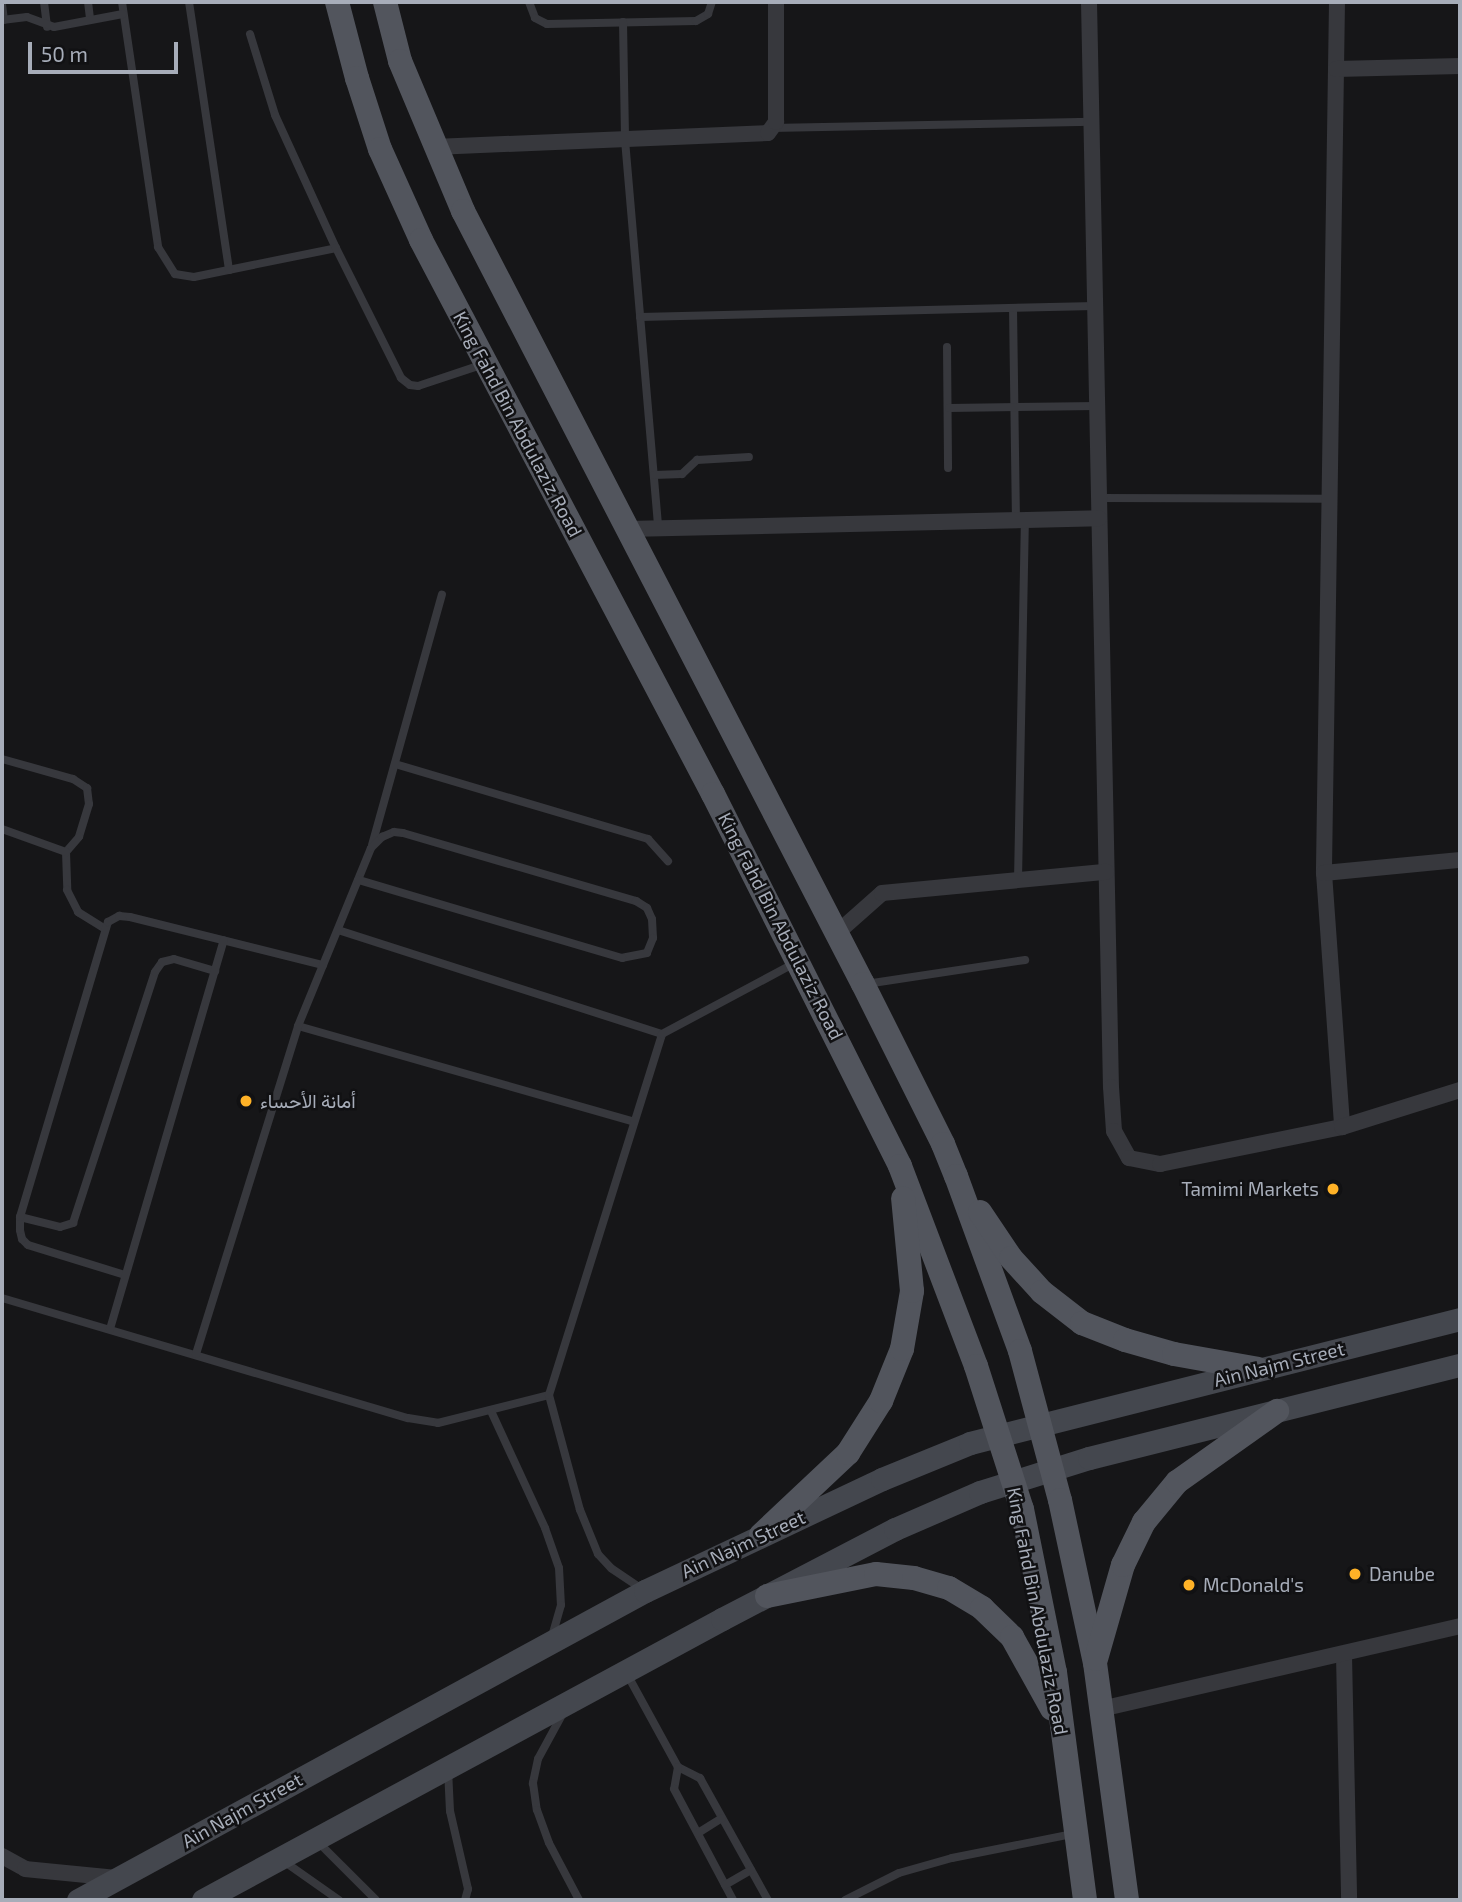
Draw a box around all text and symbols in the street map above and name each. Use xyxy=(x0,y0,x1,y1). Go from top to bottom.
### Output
scale bar xyxy=(32,28,182,72)
text: 50 m xyxy=(41,41,88,66)
street label: King Fahd Bin Abdulaziz Road xyxy=(449,307,587,541)
street label: King Fahd Bin Abdulaziz Road xyxy=(714,808,848,1044)
place label: أمانة الأحساء xyxy=(260,1090,356,1112)
marker: أمانة الأحساء xyxy=(238,1093,254,1109)
place label: Tamimi Markets xyxy=(1181,1178,1319,1200)
marker: Tamimi Markets xyxy=(1325,1181,1341,1197)
street label: Ain Najm Street xyxy=(1211,1337,1347,1391)
street label: King Fahd Bin Abdulaziz Road xyxy=(1003,1485,1073,1737)
street label: Ain Najm Street xyxy=(677,1505,809,1583)
place label: Danube xyxy=(1369,1563,1435,1585)
marker: Danube xyxy=(1347,1566,1363,1582)
place label: McDonald's xyxy=(1203,1574,1304,1596)
marker: McDonald's xyxy=(1181,1577,1197,1593)
street label: Ain Najm Street xyxy=(178,1768,306,1852)

